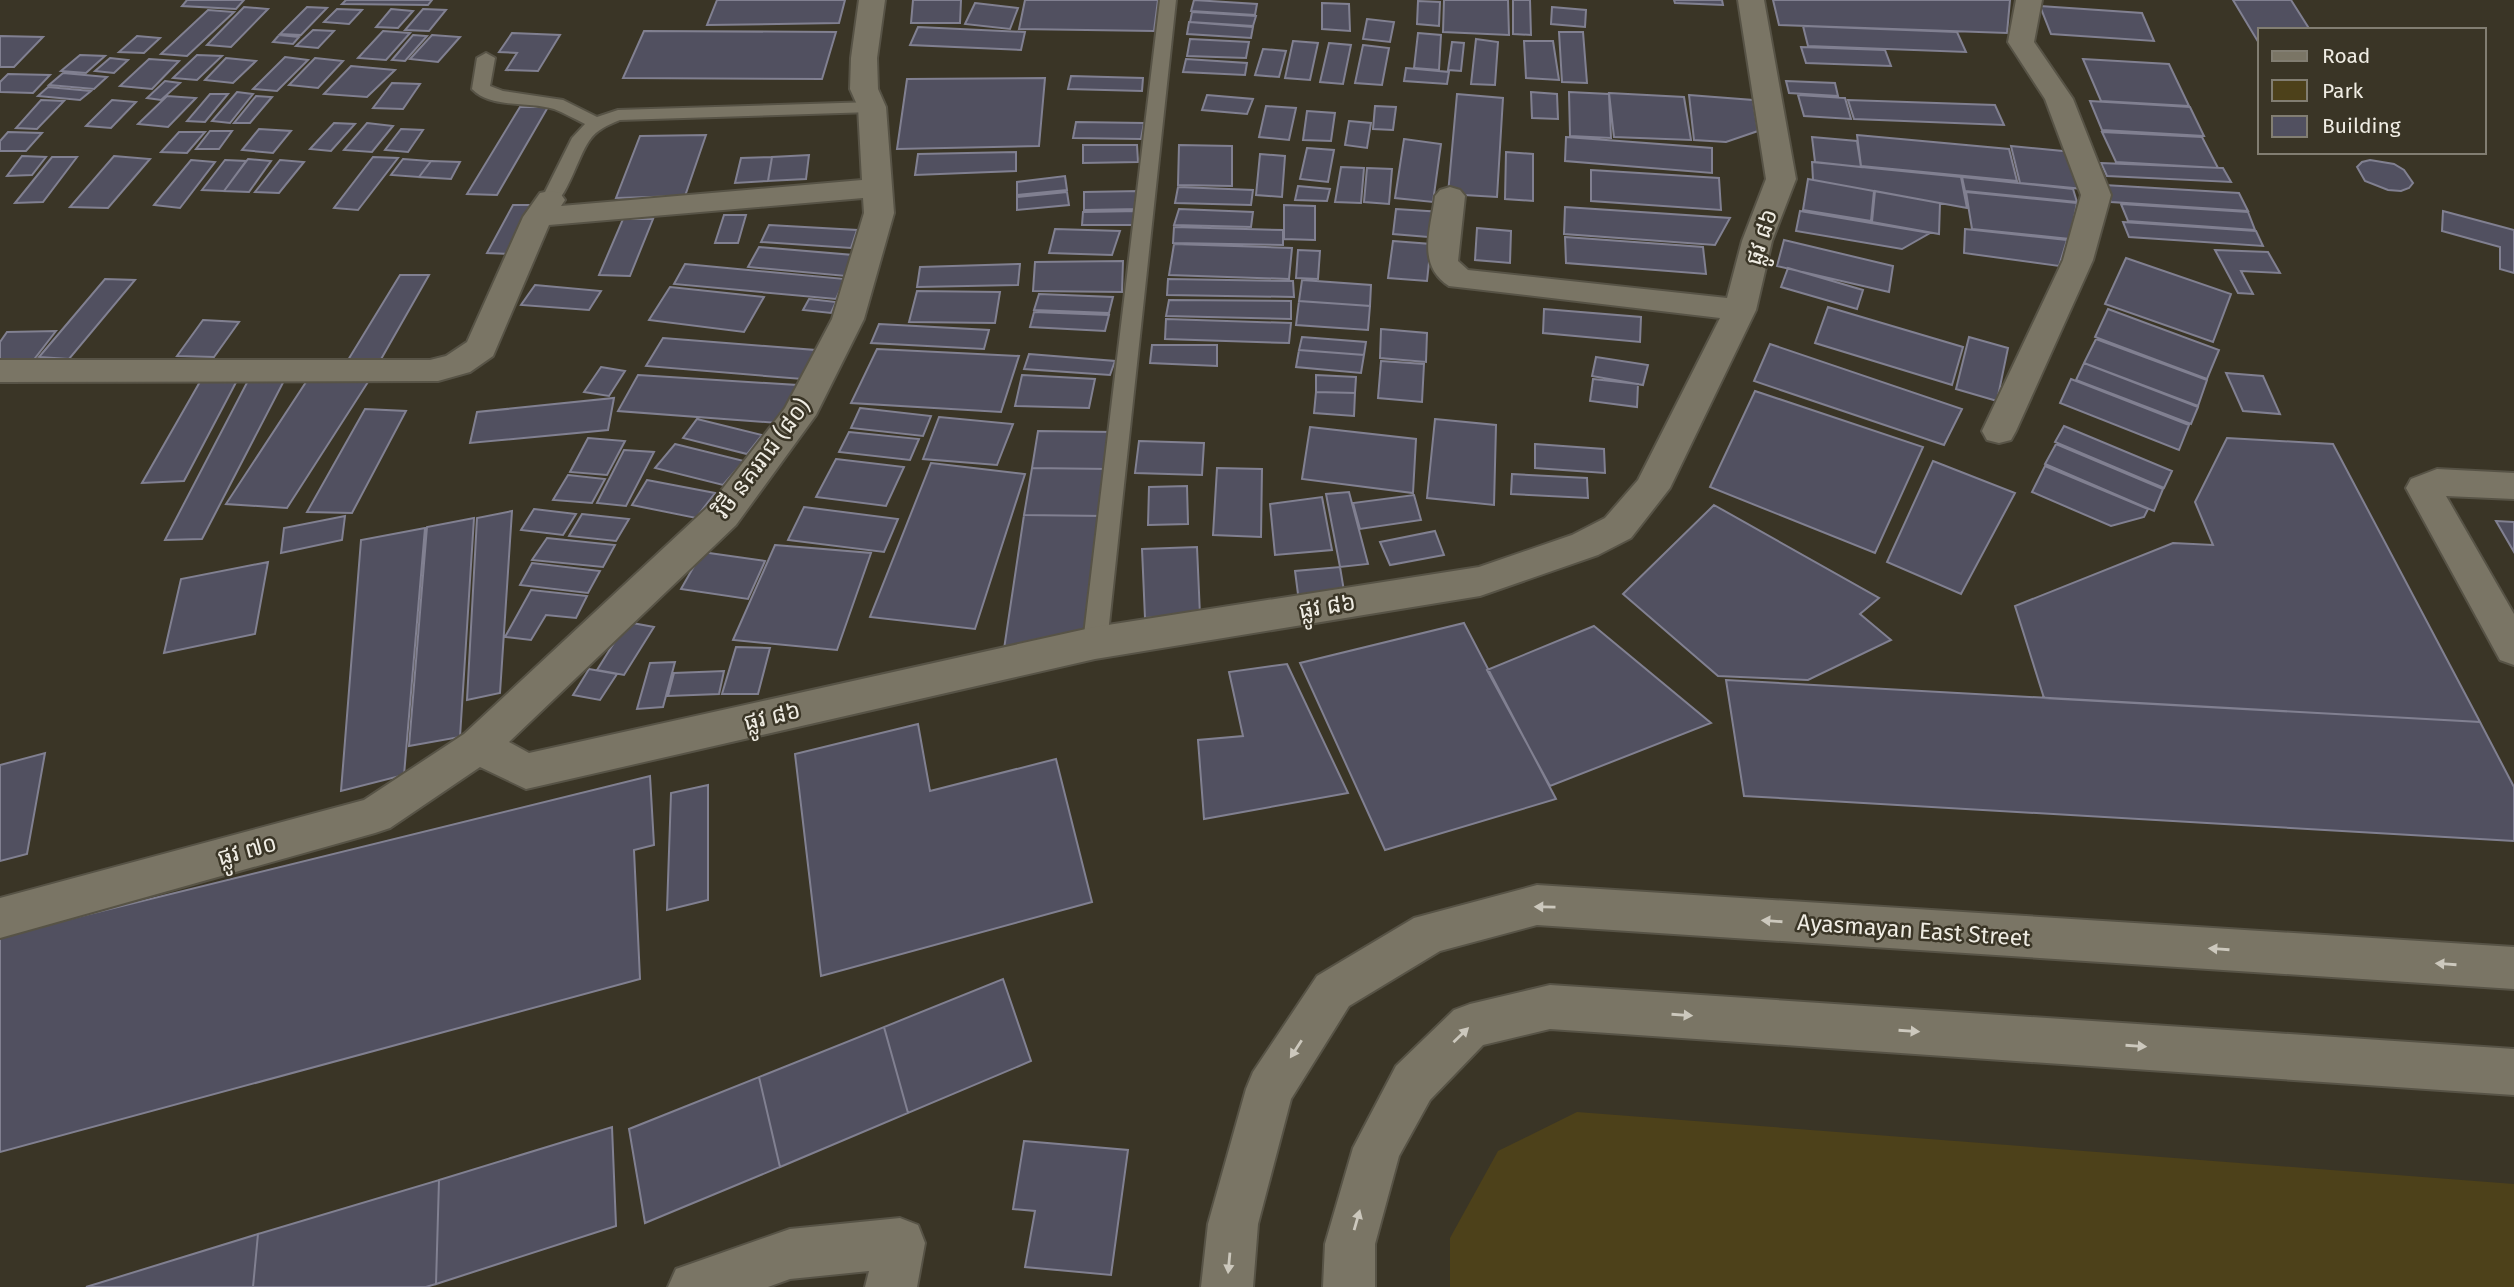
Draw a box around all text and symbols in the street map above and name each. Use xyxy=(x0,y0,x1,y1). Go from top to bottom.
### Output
legend xyxy=(2258,28,2486,154)
text: Road xyxy=(2322,43,2370,69)
text: Park xyxy=(2322,78,2364,104)
text: Building xyxy=(2322,113,2401,139)
street label: ផ្លូវ ៨៦ xyxy=(1739,205,1791,271)
street label: វិថី នគររាជ (៨០) xyxy=(707,392,816,524)
street label: ផ្លូវ ៨៦ xyxy=(1296,588,1359,632)
street label: ផ្លូវ ៨៦ xyxy=(741,696,805,744)
street label: ផ្លូវ ៧០ xyxy=(214,829,282,879)
one-way arrow xyxy=(1534,901,1556,913)
street label: Ayasmayan East Street xyxy=(1796,908,2032,952)
one-way arrow xyxy=(1761,915,1783,926)
one-way arrow xyxy=(2208,943,2230,954)
one-way arrow xyxy=(2435,958,2457,969)
one-way arrow xyxy=(1672,1010,1694,1021)
one-way arrow xyxy=(1899,1026,1921,1037)
one-way arrow xyxy=(1452,1027,1469,1043)
one-way arrow xyxy=(1290,1039,1303,1058)
one-way arrow xyxy=(2126,1041,2148,1052)
one-way arrow xyxy=(1353,1209,1363,1230)
one-way arrow xyxy=(1223,1253,1234,1275)

